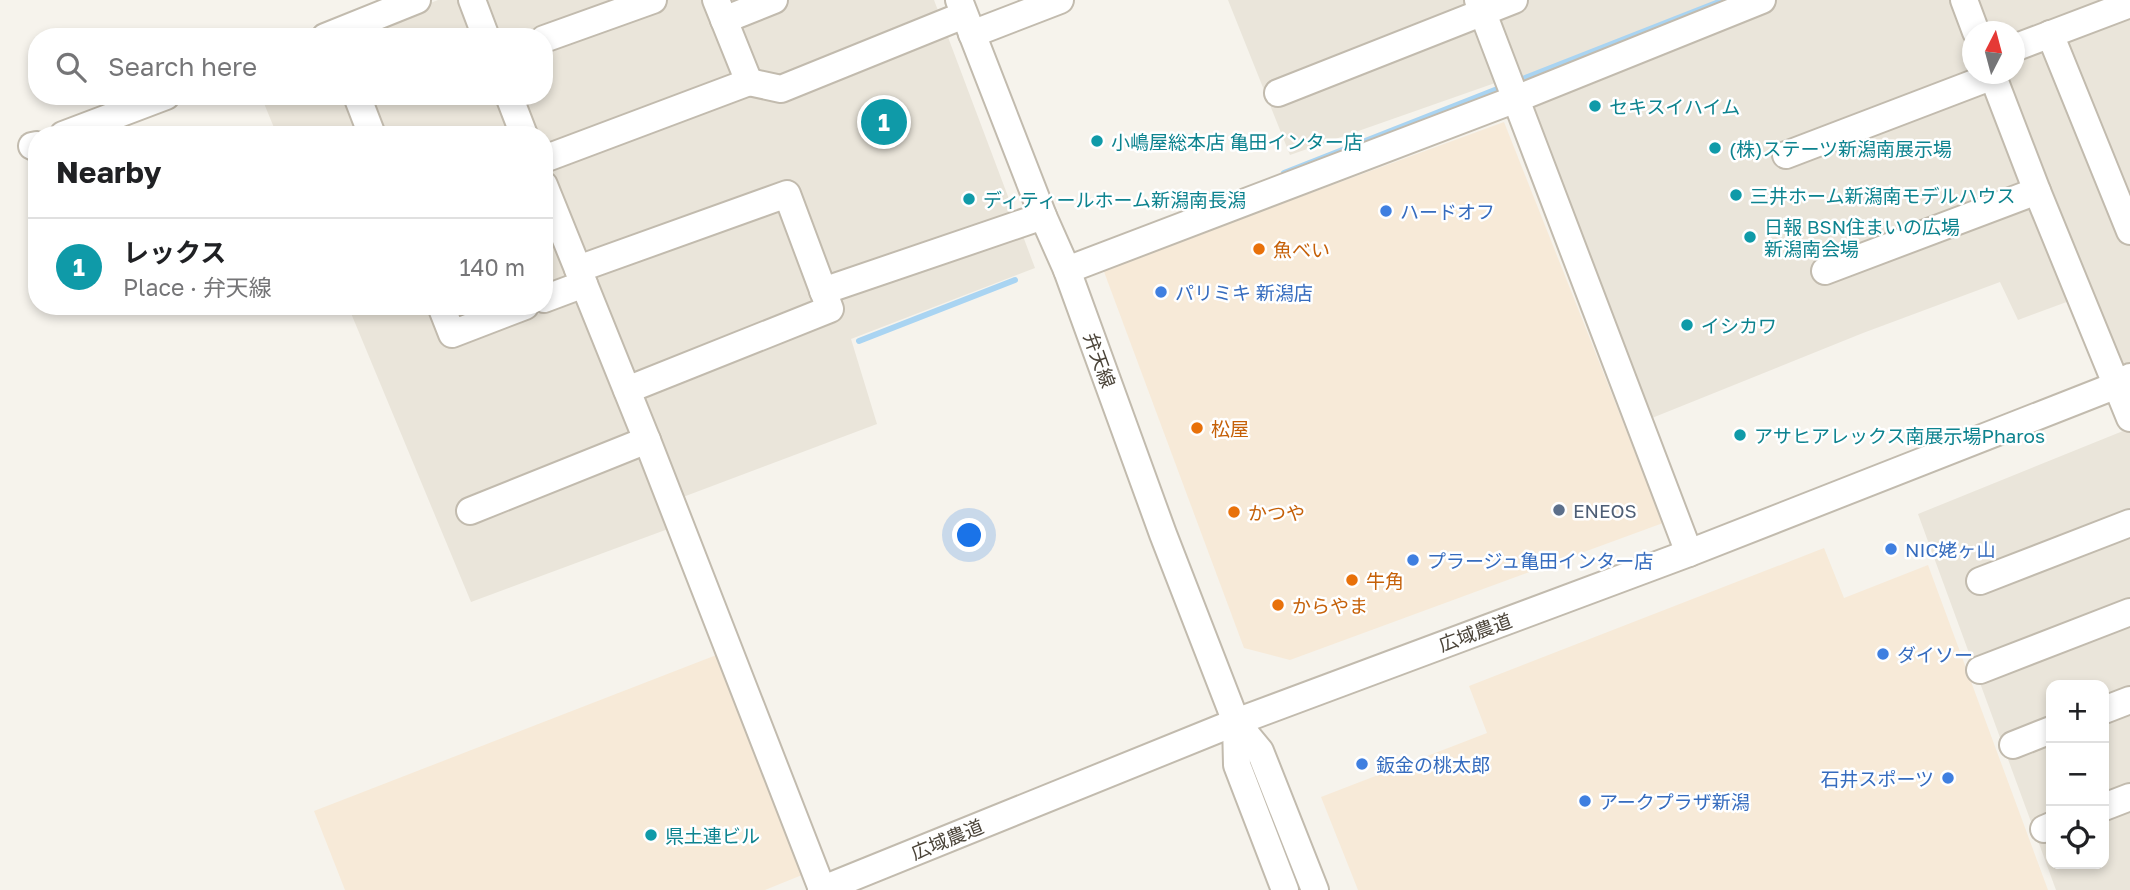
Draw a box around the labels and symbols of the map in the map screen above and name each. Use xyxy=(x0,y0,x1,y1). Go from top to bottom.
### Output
north arrow xyxy=(1962,21,2025,84)
place label: セキスイハイム xyxy=(1609,95,1740,118)
pin: 1 xyxy=(861,96,907,148)
marker: セキスイハイム xyxy=(1587,98,1603,114)
place label: 小嶋屋総本店 亀田インター店 xyxy=(1111,130,1363,153)
marker: 小嶋屋総本店 亀田インター店 xyxy=(1089,133,1105,149)
place label: (株)ステーツ新潟南展示場 xyxy=(1729,137,1952,160)
marker: (株)ステーツ新潟南展示場 xyxy=(1707,140,1723,156)
place label: 三井ホーム新潟南モデルハウス xyxy=(1750,184,2015,207)
marker: 三井ホーム新潟南モデルハウス xyxy=(1728,187,1744,203)
place label: ディティールホーム新潟南長潟 xyxy=(983,188,1246,211)
marker: ディティールホーム新潟南長潟 xyxy=(961,191,977,207)
place label: ハードオフ xyxy=(1400,200,1495,223)
marker: ハードオフ xyxy=(1378,203,1394,219)
place label: 日報 BSN住まいの広場 新潟南会場 xyxy=(1764,215,1960,260)
marker: 日報 BSN住まいの広場 新潟南会場 xyxy=(1742,229,1758,245)
place label: 魚べい xyxy=(1273,238,1330,261)
marker: 魚べい xyxy=(1251,241,1267,257)
place label: パリミキ 新潟店 xyxy=(1175,281,1313,304)
marker: パリミキ 新潟店 xyxy=(1153,284,1169,300)
place label: イシカワ xyxy=(1701,314,1777,337)
marker: イシカワ xyxy=(1679,317,1695,333)
street label: 弁天線 xyxy=(1079,329,1121,391)
place label: 松屋 xyxy=(1211,417,1249,440)
marker: 松屋 xyxy=(1189,420,1205,436)
place label: アサヒアレックス南展示場Pharos xyxy=(1754,424,2045,447)
marker: アサヒアレックス南展示場Pharos xyxy=(1732,427,1748,443)
place label: ENEOS xyxy=(1573,499,1637,522)
place label: かつや xyxy=(1248,501,1305,524)
marker: ENEOS xyxy=(1551,502,1567,518)
marker: かつや xyxy=(1226,504,1242,520)
your location xyxy=(952,518,986,552)
place label: NIC姥ヶ山 xyxy=(1905,538,1995,561)
marker: NIC姥ヶ山 xyxy=(1883,541,1899,557)
place label: プラージュ亀田インター店 xyxy=(1427,549,1653,572)
marker: プラージュ亀田インター店 xyxy=(1405,552,1421,568)
place label: 牛角 xyxy=(1366,569,1404,592)
marker: 牛角 xyxy=(1344,572,1360,588)
place label: からやま xyxy=(1292,594,1368,617)
marker: からやま xyxy=(1270,597,1286,613)
street label: 広域農道 xyxy=(1435,608,1515,656)
place label: ダイソー xyxy=(1897,643,1973,666)
marker: ダイソー xyxy=(1875,646,1891,662)
place label: 鈑金の桃太郎 xyxy=(1376,753,1490,776)
marker: 鈑金の桃太郎 xyxy=(1354,756,1370,772)
place label: 石井スポーツ xyxy=(1820,767,1934,790)
marker: 石井スポーツ xyxy=(1940,770,1956,786)
place label: アークプラザ新潟 xyxy=(1599,790,1750,813)
marker: アークプラザ新潟 xyxy=(1577,793,1593,809)
street label: 広域農道 xyxy=(907,814,987,864)
place label: 県土連ビル xyxy=(665,824,760,847)
marker: 県土連ビル xyxy=(643,827,659,843)

